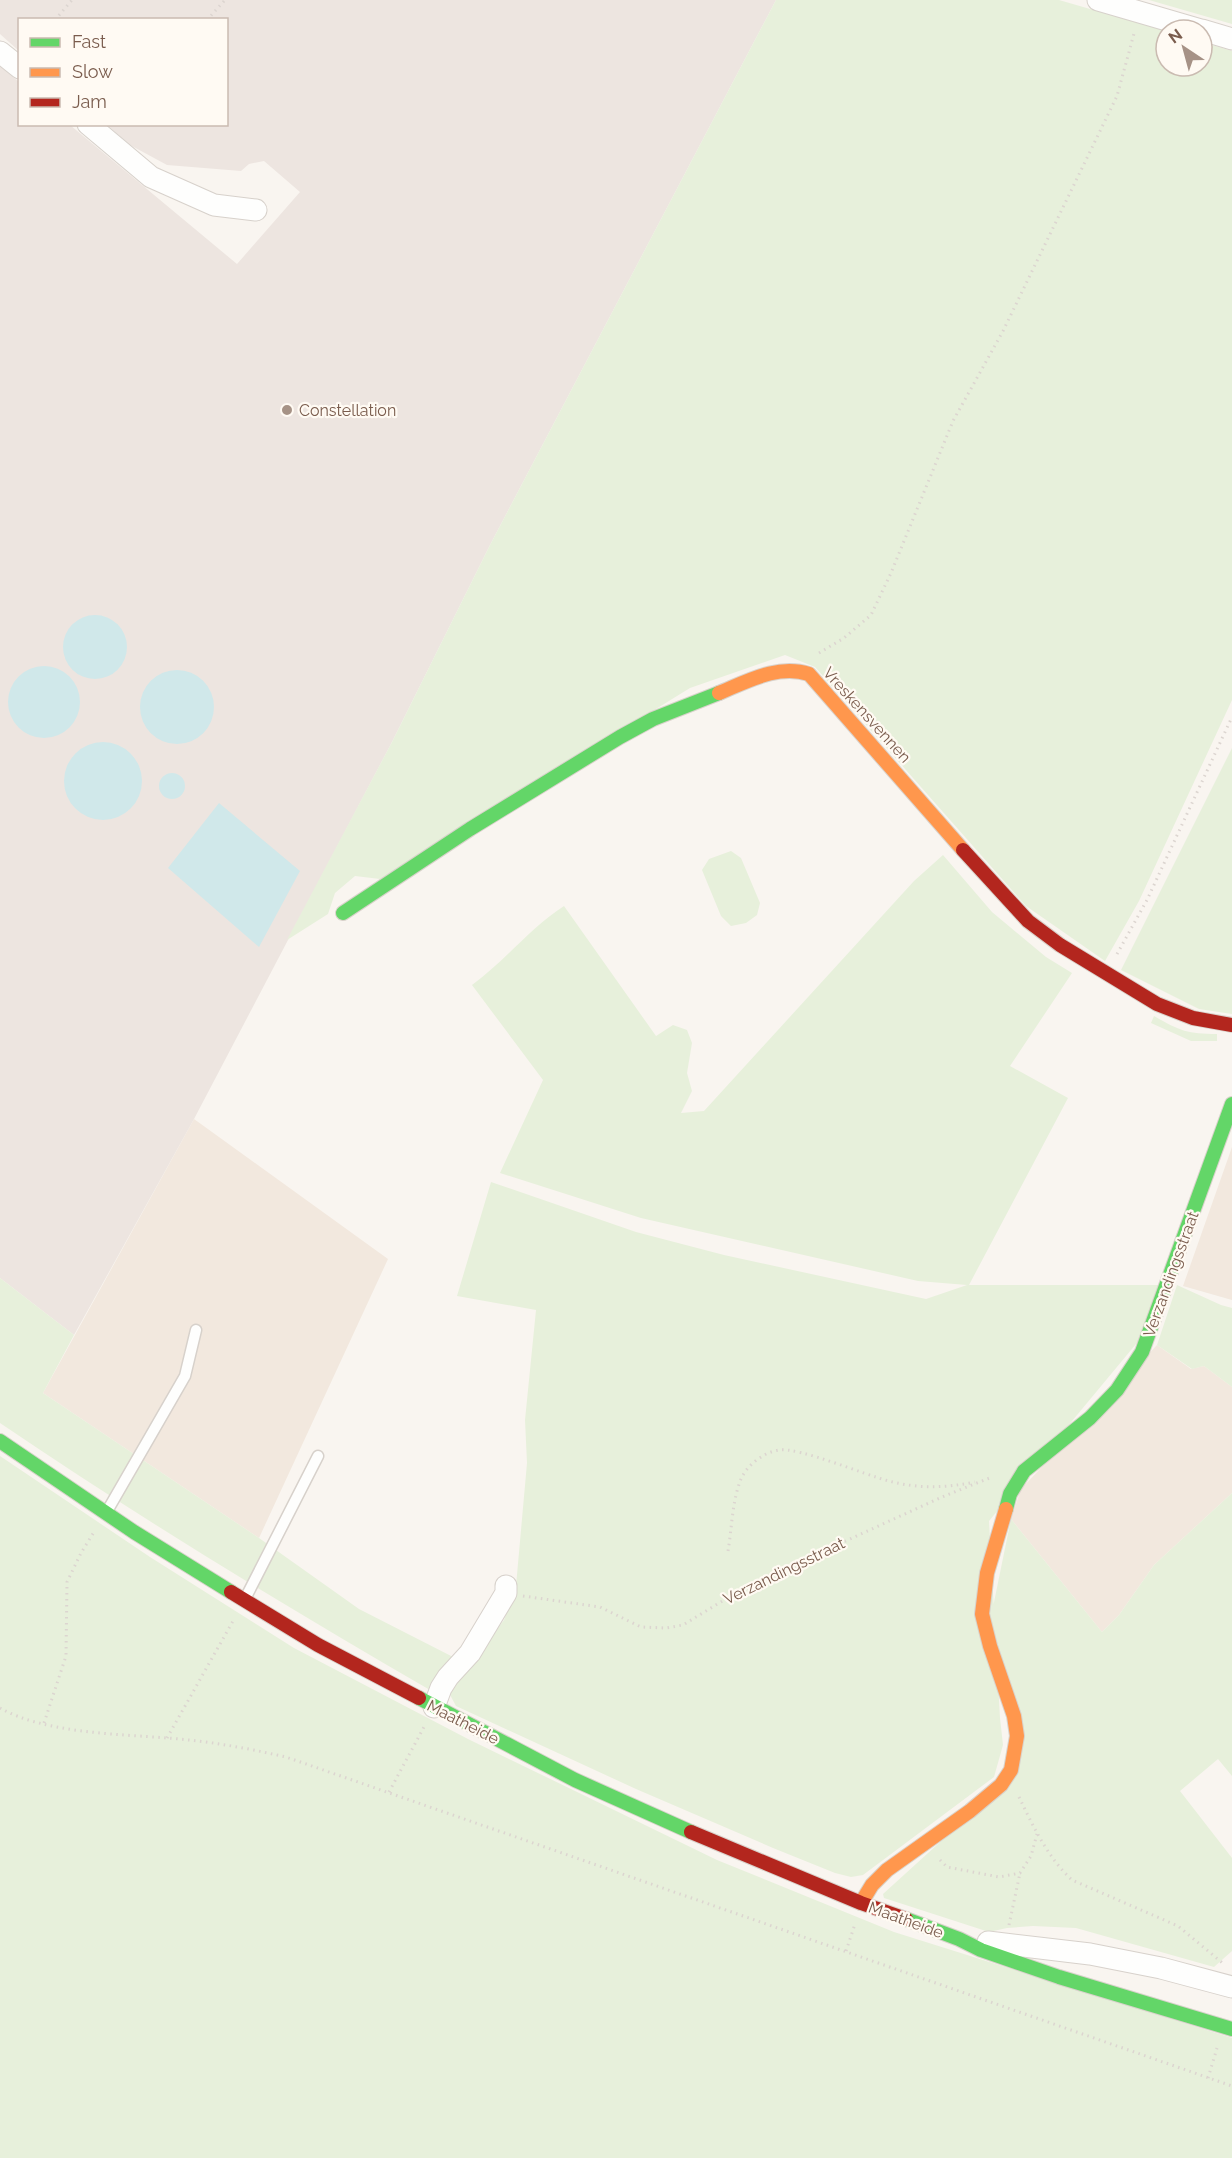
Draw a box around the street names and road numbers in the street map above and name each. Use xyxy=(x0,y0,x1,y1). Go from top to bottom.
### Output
street label: Vreskensvennen xyxy=(819,663,915,767)
street label: Verzandingsstraat xyxy=(1139,1208,1203,1340)
street label: Verzandingsstraat xyxy=(720,1533,848,1609)
street label: Maatheide xyxy=(424,1696,502,1748)
street label: Maatheide xyxy=(866,1898,946,1942)

